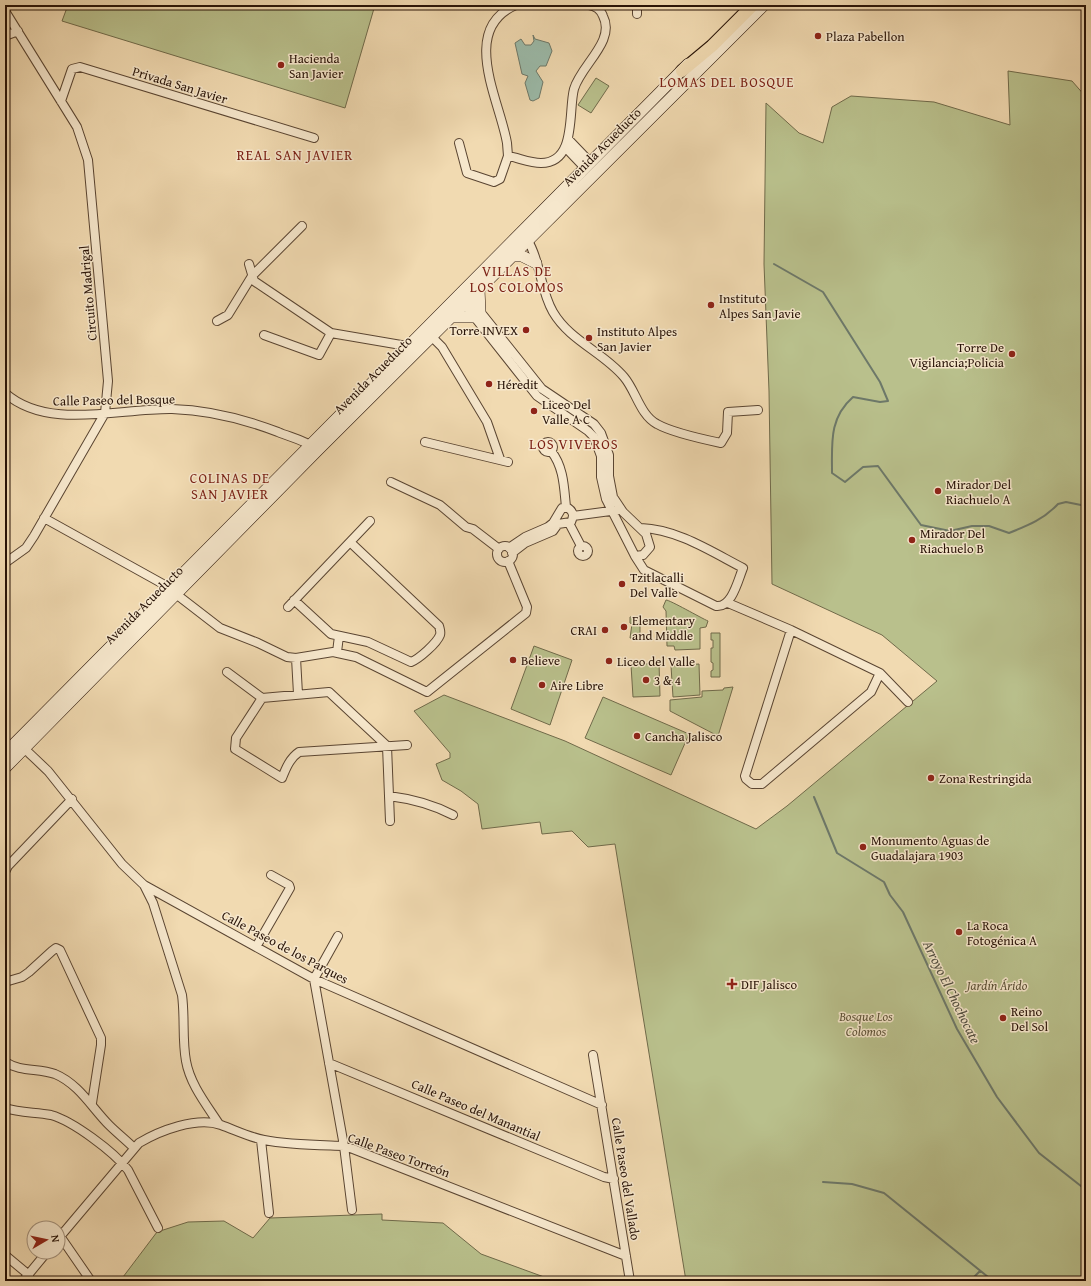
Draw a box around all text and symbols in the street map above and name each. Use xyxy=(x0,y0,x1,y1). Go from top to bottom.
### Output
place label: Plaza Pabellon xyxy=(826,27,905,46)
marker: Plaza Pabellon xyxy=(813,31,823,41)
place label: Hacienda San Javier xyxy=(289,49,344,83)
marker: Hacienda San Javier xyxy=(276,60,286,70)
street label: Privada San Javier xyxy=(130,62,231,109)
district label: LOMAS DEL BOSQUE xyxy=(660,72,794,92)
street label: Avenida Acueducto xyxy=(558,103,646,191)
district label: REAL SAN JAVIER xyxy=(237,145,353,165)
street label: Circuito Madrigal xyxy=(74,244,102,341)
district label: VILLAS DE LOS COLOMOS xyxy=(470,261,564,297)
place label: Instituto Alpes San Javie xyxy=(719,289,801,323)
marker: Instituto Alpes San Javie xyxy=(706,300,716,310)
place label: Torre INVEX xyxy=(449,321,518,340)
place label: Instituto Alpes San Javier xyxy=(597,322,677,356)
marker: Torre INVEX xyxy=(521,325,531,335)
street label: Avenida Acueducto xyxy=(329,331,417,419)
marker: Instituto Alpes San Javier xyxy=(584,333,594,343)
place label: Torre De Vigilancia;Policia xyxy=(909,338,1005,372)
marker: Torre De Vigilancia;Policia xyxy=(1007,349,1017,359)
place label: Héredit xyxy=(497,375,539,394)
marker: Héredit xyxy=(484,379,494,389)
street label: Calle Paseo del Bosque xyxy=(53,389,175,411)
place label: Liceo Del Valle A C xyxy=(542,395,591,429)
marker: Liceo Del Valle A C xyxy=(529,406,539,416)
district label: LOS VIVEROS xyxy=(529,434,619,454)
district label: COLINAS DE SAN JAVIER xyxy=(190,468,270,504)
place label: Mirador Del Riachuelo A xyxy=(946,475,1011,509)
marker: Mirador Del Riachuelo A xyxy=(933,486,943,496)
place label: Mirador Del Riachuelo B xyxy=(920,524,985,558)
marker: Mirador Del Riachuelo B xyxy=(907,535,917,545)
street label: Avenida Acueducto xyxy=(100,561,188,649)
place label: Tzitlacalli Del Valle xyxy=(630,568,684,602)
marker: Tzitlacalli Del Valle xyxy=(617,579,627,589)
place label: Elementary and Middle xyxy=(632,611,695,645)
place label: CRAI xyxy=(571,621,597,640)
marker: Elementary and Middle xyxy=(619,622,629,632)
marker: CRAI xyxy=(600,625,610,635)
place label: Believe xyxy=(521,651,560,670)
place label: Liceo del Valle xyxy=(617,652,695,671)
marker: Believe xyxy=(508,655,518,665)
marker: Liceo del Valle xyxy=(604,656,614,666)
place label: 3 & 4 xyxy=(654,671,681,690)
marker: 3 & 4 xyxy=(641,675,651,685)
place label: Aire Libre xyxy=(550,676,604,695)
marker: Aire Libre xyxy=(537,680,547,690)
place label: Cancha Jalisco xyxy=(645,727,723,746)
marker: Cancha Jalisco xyxy=(632,731,642,741)
place label: Zona Restringida xyxy=(939,769,1033,788)
marker: Zona Restringida xyxy=(926,773,936,783)
place label: Monumento Aguas de Guadalajara 1903 xyxy=(871,831,989,865)
marker: Monumento Aguas de Guadalajara 1903 xyxy=(858,842,868,852)
street label: Calle Paseo de los Parques xyxy=(218,906,352,988)
place label: La Roca Fotogénica A xyxy=(967,916,1037,950)
marker: La Roca Fotogénica A xyxy=(954,927,964,937)
water label: Arroyo El Chochocate xyxy=(918,936,986,1047)
place label: DIF Jalisco xyxy=(741,975,798,994)
park label: Jardín Árido xyxy=(965,976,1028,995)
marker: DIF Jalisco xyxy=(726,978,738,990)
place label: Reino Del Sol xyxy=(1011,1002,1048,1036)
park label: Bosque Los Colomos xyxy=(838,1007,893,1041)
marker: Reino Del Sol xyxy=(998,1013,1008,1023)
street label: Calle Paseo del Manantial xyxy=(409,1074,544,1146)
street label: Calle Paseo del Vallado xyxy=(607,1116,645,1242)
street label: Calle Paseo Torreón xyxy=(345,1128,453,1183)
north arrow xyxy=(26,1220,66,1260)
text: N xyxy=(47,1234,64,1244)

